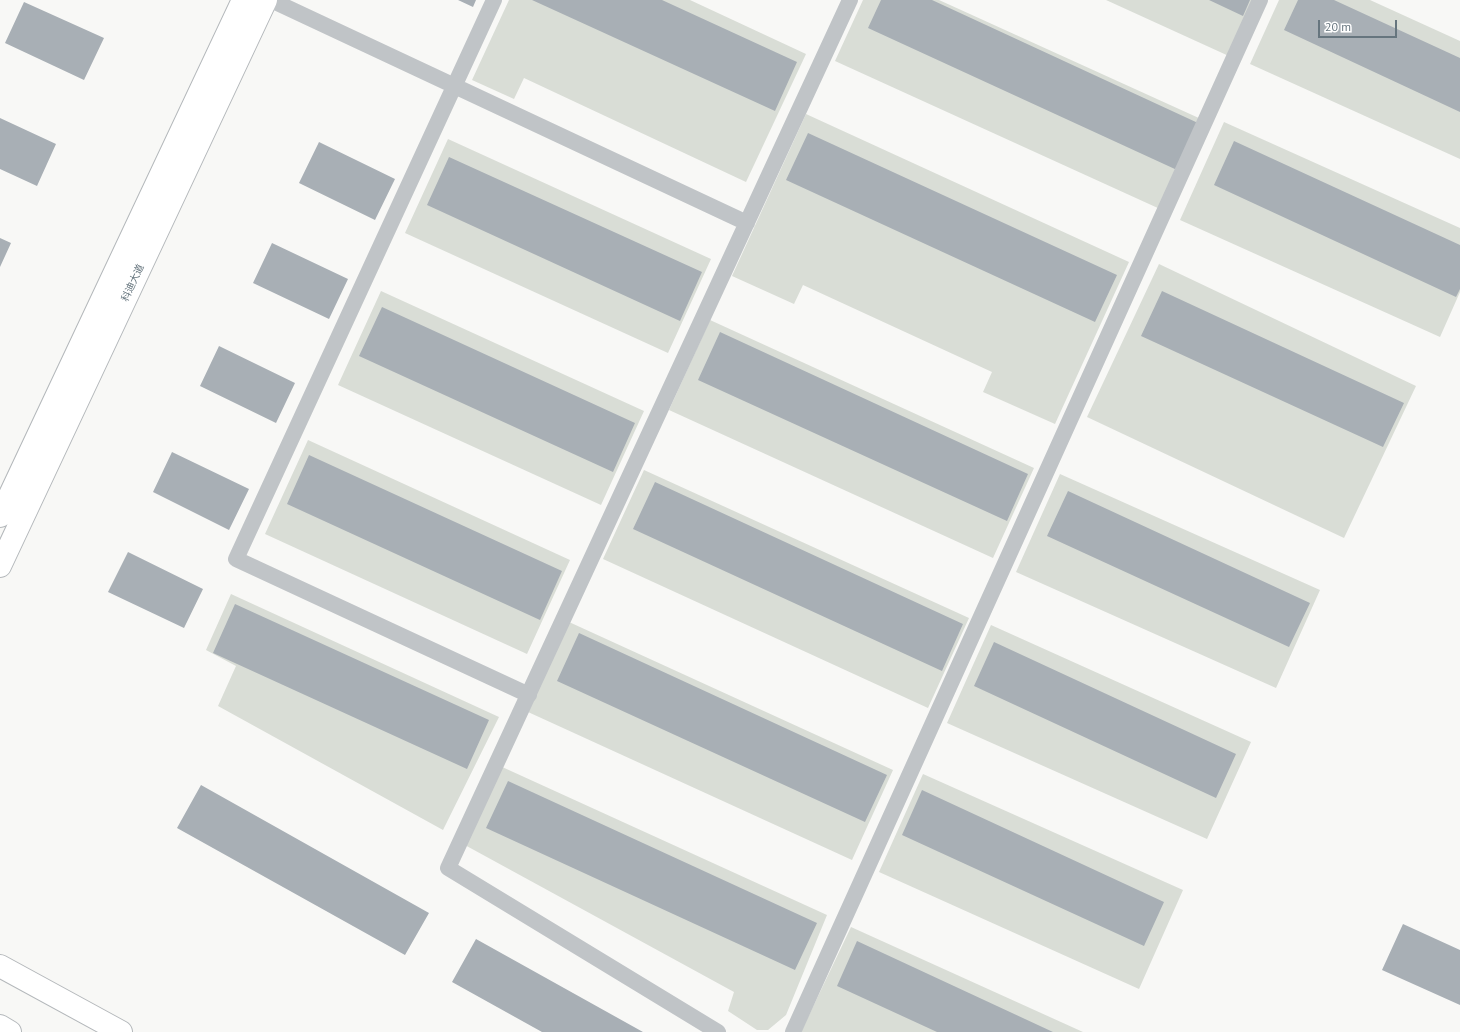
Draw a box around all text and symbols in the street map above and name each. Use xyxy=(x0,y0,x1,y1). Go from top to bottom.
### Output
scale bar xyxy=(1320,12,1399,38)
text: 20 m xyxy=(1325,19,1351,34)
street label: 科迪大道 xyxy=(119,262,147,304)

